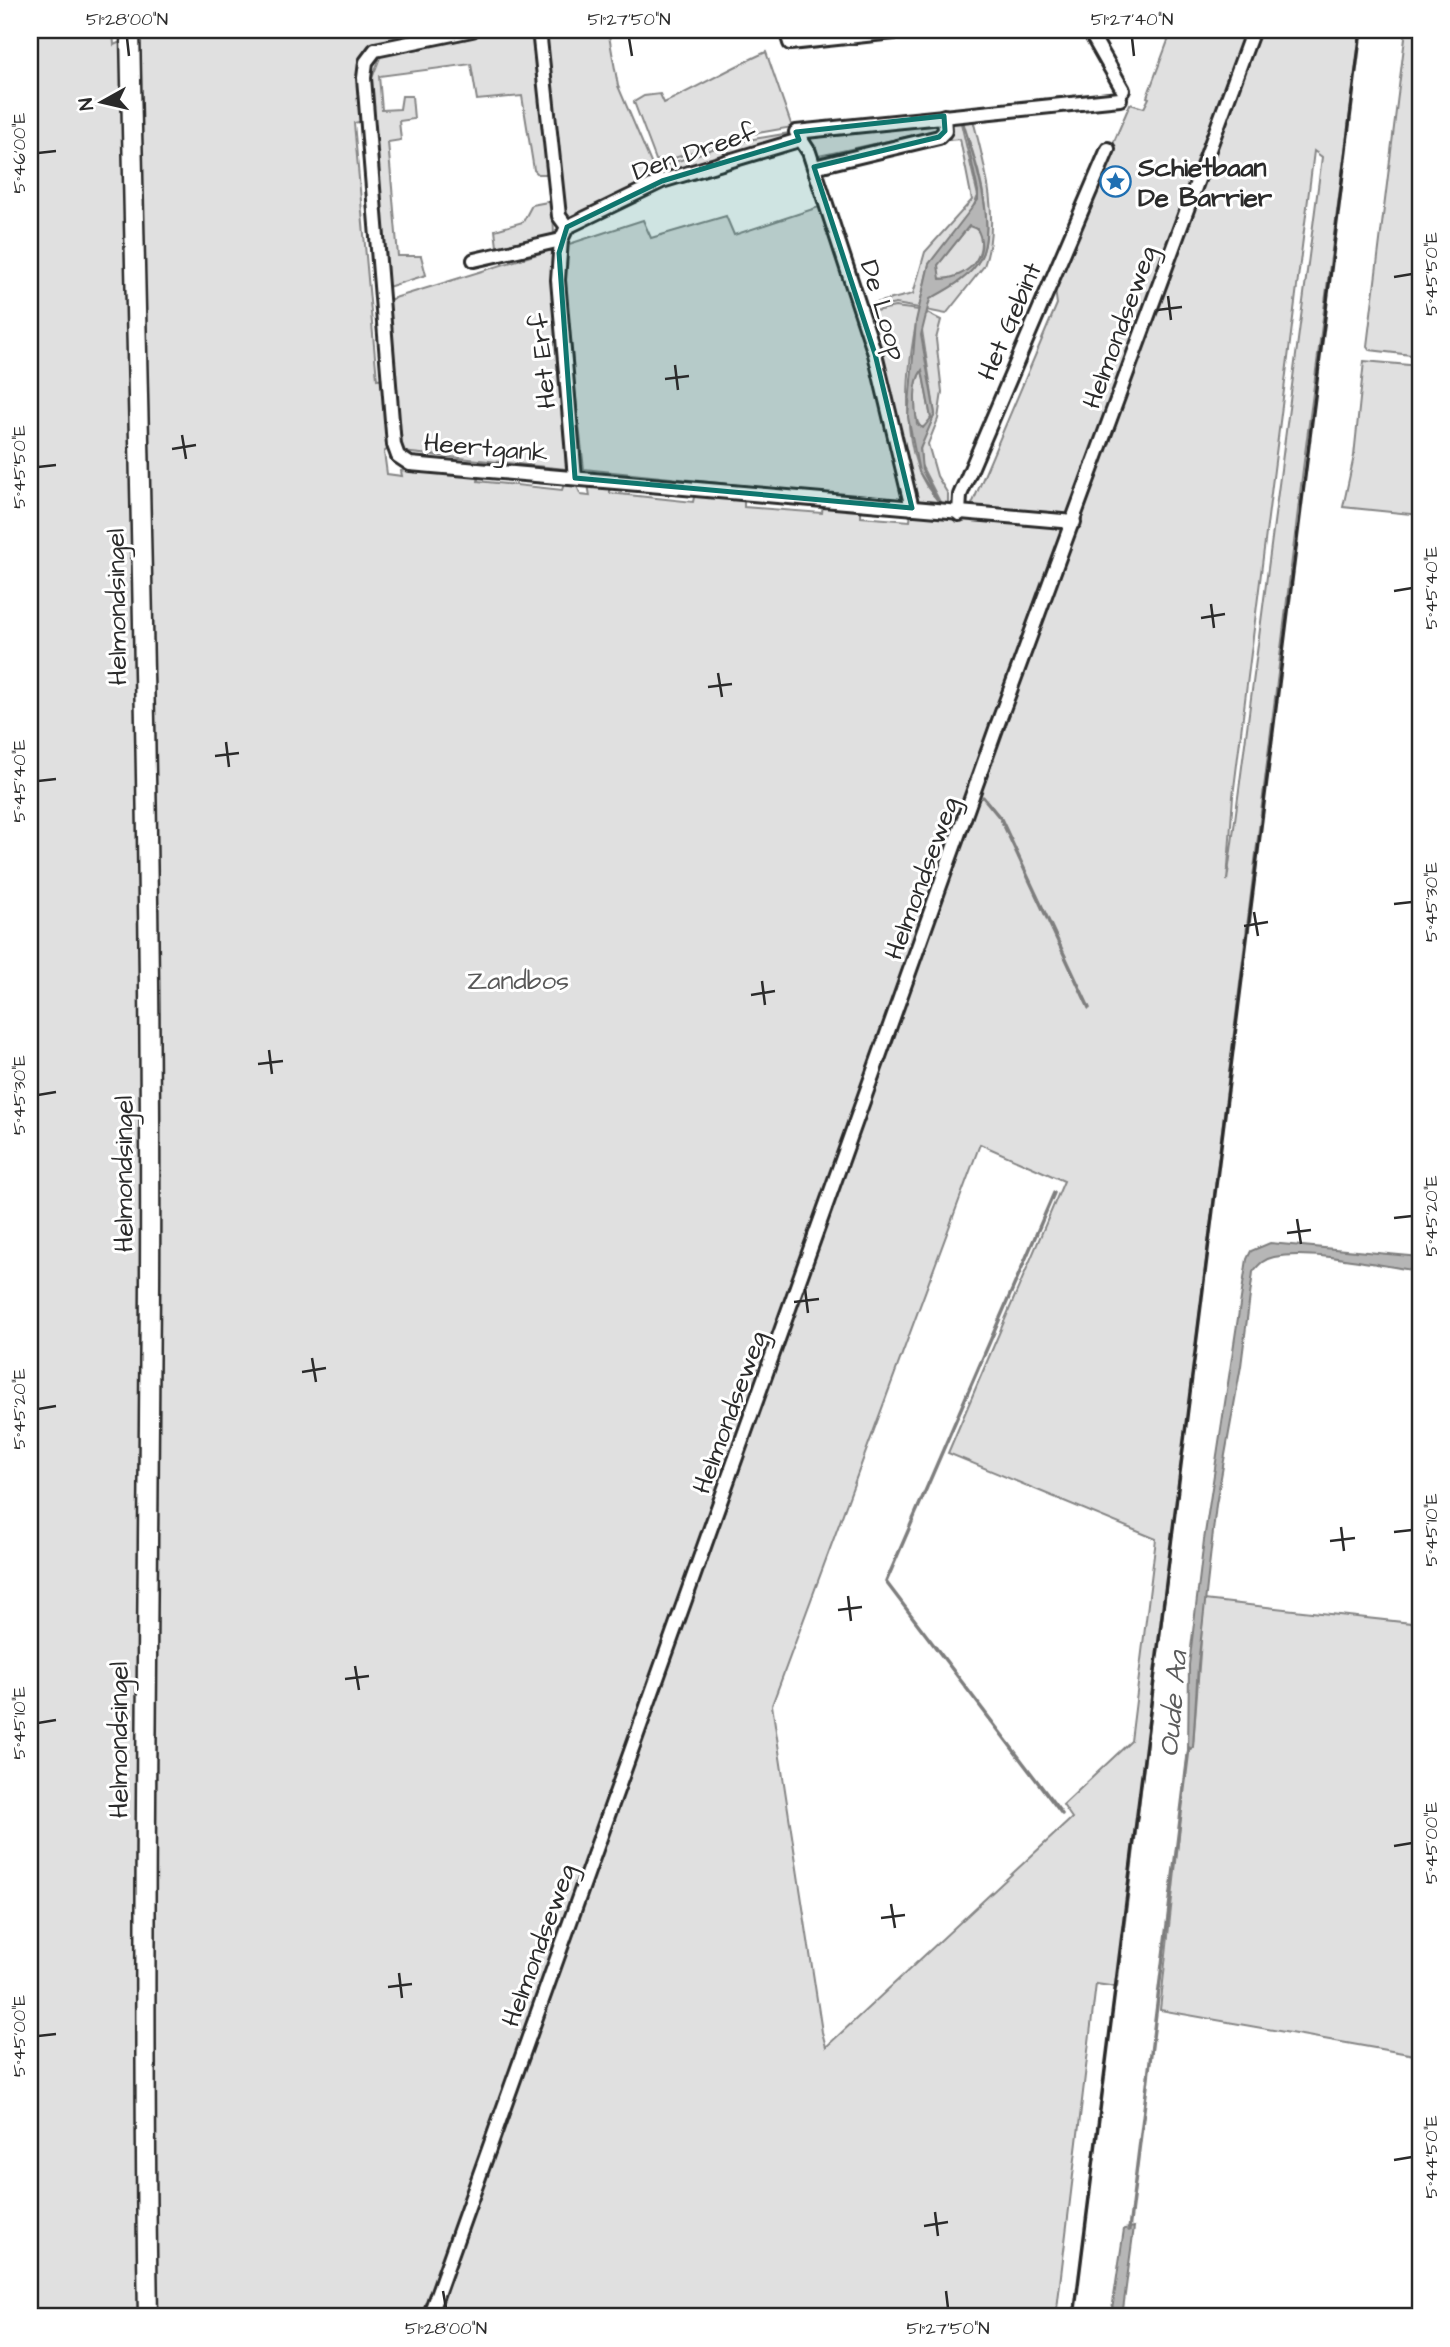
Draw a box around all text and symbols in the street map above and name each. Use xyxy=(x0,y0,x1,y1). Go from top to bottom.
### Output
text: 51°28'00"N xyxy=(86,7,168,32)
text: 51°27'50"N xyxy=(588,7,670,32)
text: 51°27'40"N xyxy=(1091,7,1173,32)
north arrow xyxy=(66,66,136,136)
text: N xyxy=(72,96,101,112)
text: 5°46'00"E xyxy=(7,112,32,193)
street label: Den Dreef xyxy=(627,114,762,190)
place label: Schietbaan De Barrier xyxy=(1137,150,1273,216)
place icon: Schietbaan De Barrier xyxy=(1098,165,1132,199)
text: 5°45'50"E xyxy=(1419,232,1444,316)
street label: Helmondseweg xyxy=(1074,241,1168,414)
street label: De Loop xyxy=(851,256,915,365)
street label: Het Gebint xyxy=(969,256,1051,386)
street label: Het Erf xyxy=(521,311,565,410)
text: 5°45'50"E xyxy=(7,425,32,509)
street label: Heertgank xyxy=(422,425,549,473)
street label: Helmondsingel xyxy=(98,528,138,686)
text: 5°45'40"E xyxy=(1419,546,1444,630)
text: 5°45'40"E xyxy=(7,739,32,823)
street label: Helmondseweg xyxy=(876,792,970,965)
text: 5°45'30"E xyxy=(1419,862,1444,942)
park label: Zandbos xyxy=(467,963,569,999)
text: 5°45'30"E xyxy=(7,1055,32,1135)
street label: Helmondsingel xyxy=(106,1096,144,1252)
text: 5°45'20"E xyxy=(1419,1175,1444,1257)
street label: Helmondseweg xyxy=(684,1326,778,1499)
text: 5°45'20"E xyxy=(7,1368,32,1450)
text: 5°45'10"E xyxy=(1419,1493,1444,1567)
water label: Oude Aa xyxy=(1149,1648,1198,1759)
street label: Helmondsingel xyxy=(101,1662,139,1818)
text: 5°45'10"E xyxy=(7,1686,32,1760)
text: 5°45'00"E xyxy=(1419,1802,1444,1884)
street label: Helmondseweg xyxy=(493,1859,587,2032)
text: 5°45'00"E xyxy=(7,1995,32,2077)
text: 5°44'50"E xyxy=(1419,2115,1444,2199)
text: 51°28'00"N xyxy=(405,2316,487,2341)
text: 51°27'50"N xyxy=(907,2316,989,2341)

